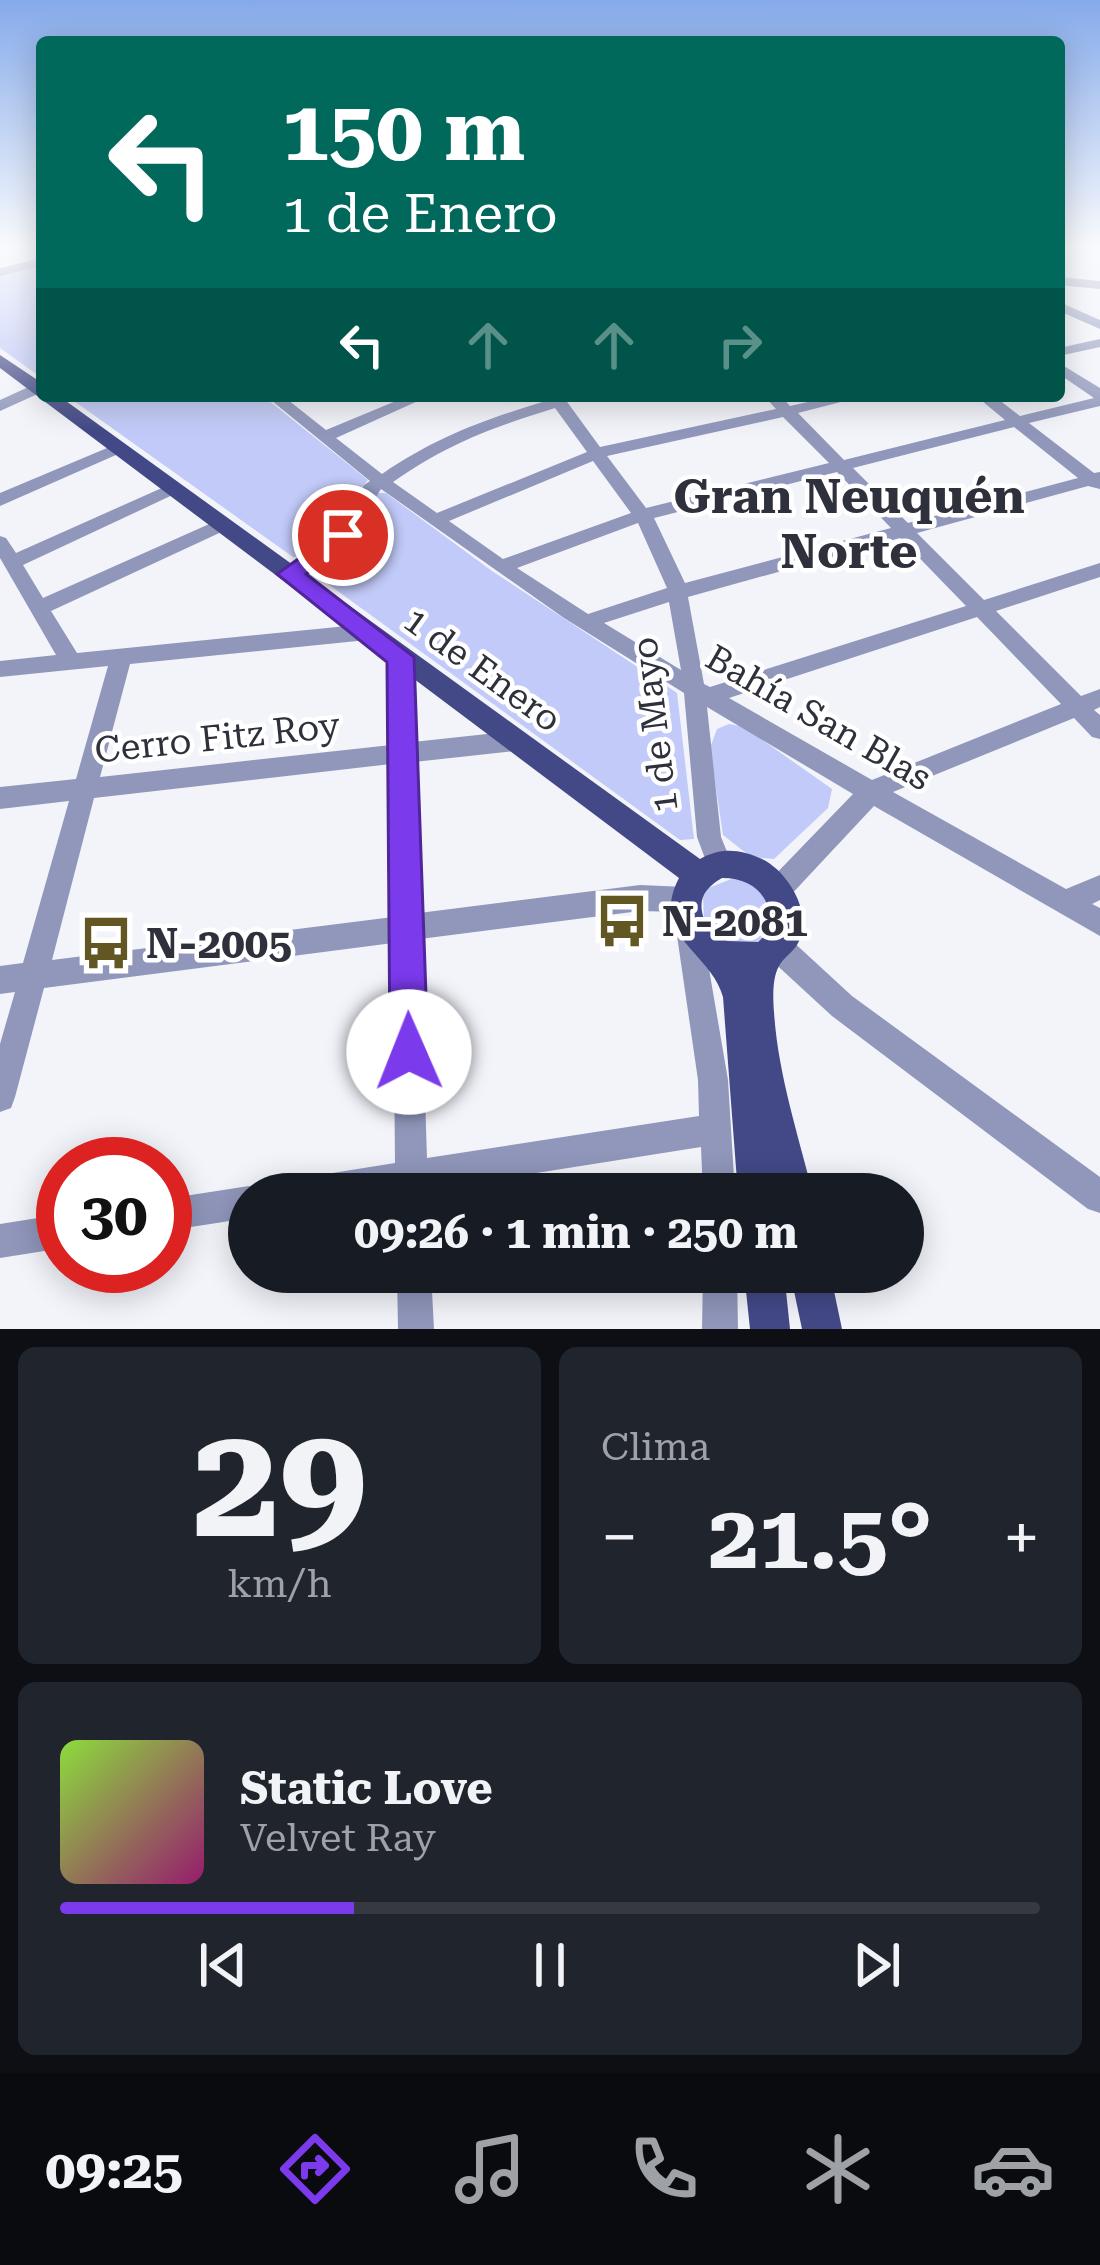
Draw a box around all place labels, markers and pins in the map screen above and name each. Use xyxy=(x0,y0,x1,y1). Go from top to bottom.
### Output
pin xyxy=(292,484,394,586)
bus stop icon: N-2081 xyxy=(593,892,651,950)
place label: N-2081 xyxy=(662,897,808,946)
bus stop icon: N-2005 xyxy=(77,914,135,972)
place label: N-2005 xyxy=(146,919,292,968)

